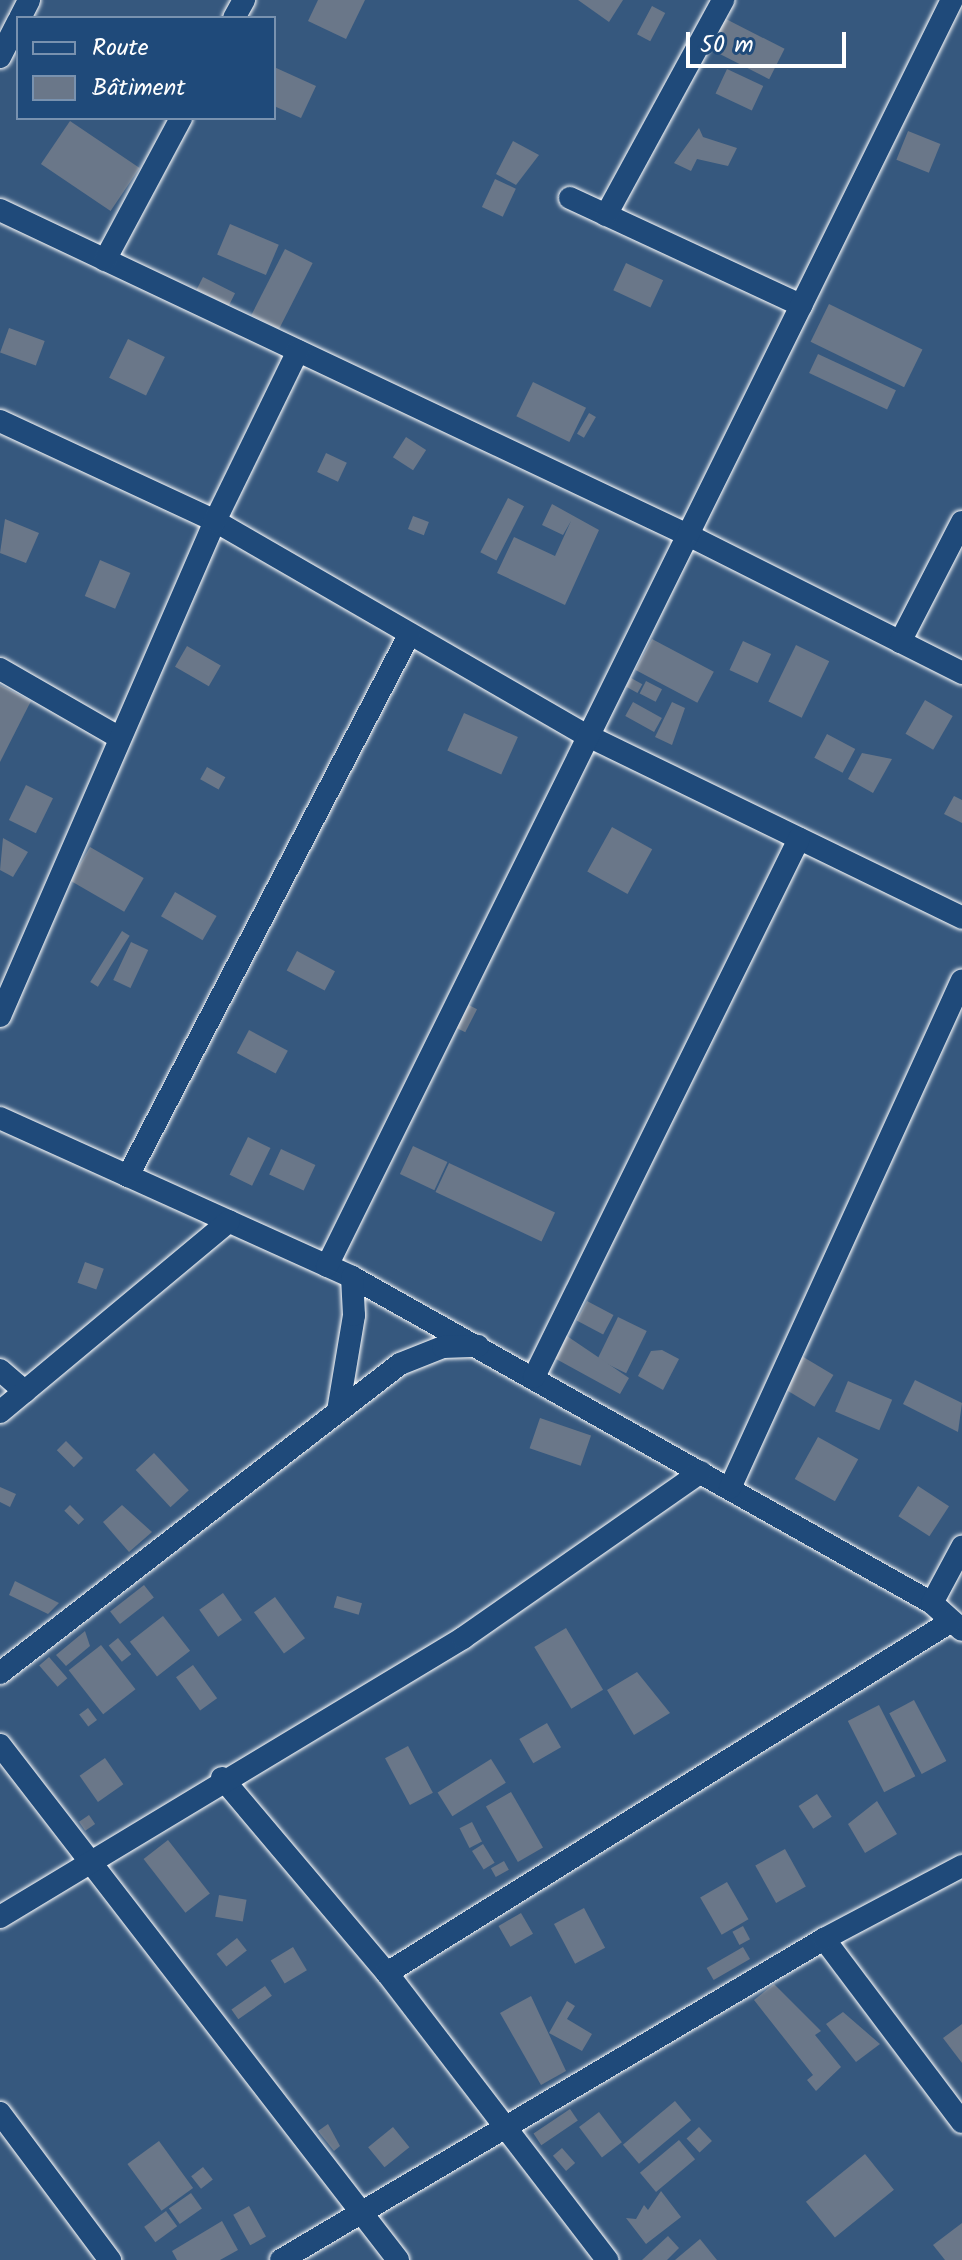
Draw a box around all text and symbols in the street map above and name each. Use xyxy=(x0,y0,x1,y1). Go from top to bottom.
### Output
legend xyxy=(16,16,276,120)
scale bar xyxy=(690,16,850,66)
text: 50 m xyxy=(700,26,754,65)
text: Route xyxy=(92,29,149,68)
text: Bâtiment xyxy=(92,69,186,108)

